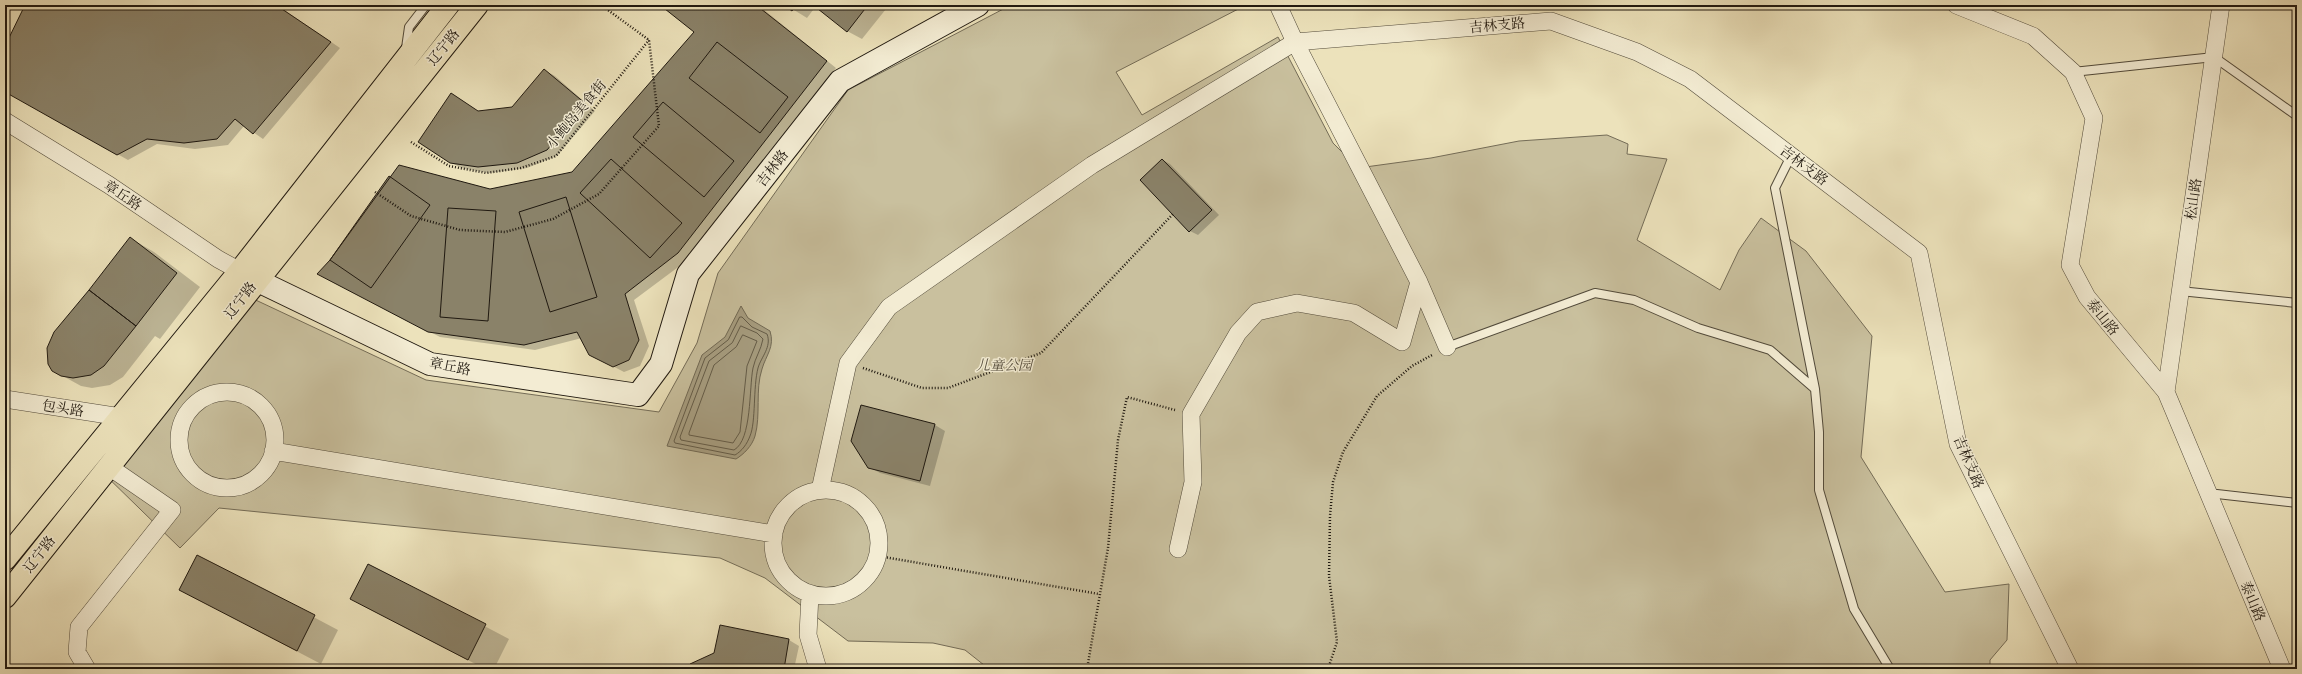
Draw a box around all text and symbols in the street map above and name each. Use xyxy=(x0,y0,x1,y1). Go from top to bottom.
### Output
street label: 吉林支路 xyxy=(1468,15,1526,37)
street label: 辽宁路 xyxy=(424,26,464,70)
street label: 小鲍岛美食街 xyxy=(543,77,611,153)
street label: 吉林支路 xyxy=(1776,142,1831,190)
street label: 吉林路 xyxy=(753,147,793,191)
street label: 章丘路 xyxy=(100,177,145,215)
street label: 松山路 xyxy=(2182,177,2206,221)
street label: 辽宁路 xyxy=(221,279,261,323)
street label: 泰山路 xyxy=(2082,296,2122,340)
street label: 章丘路 xyxy=(427,354,472,380)
park label: 儿童公园 xyxy=(976,357,1034,375)
street label: 包头路 xyxy=(41,397,85,421)
street label: 吉林支路 xyxy=(1949,433,1987,492)
street label: 辽宁路 xyxy=(20,533,60,577)
street label: 泰山路 xyxy=(2236,579,2269,624)

